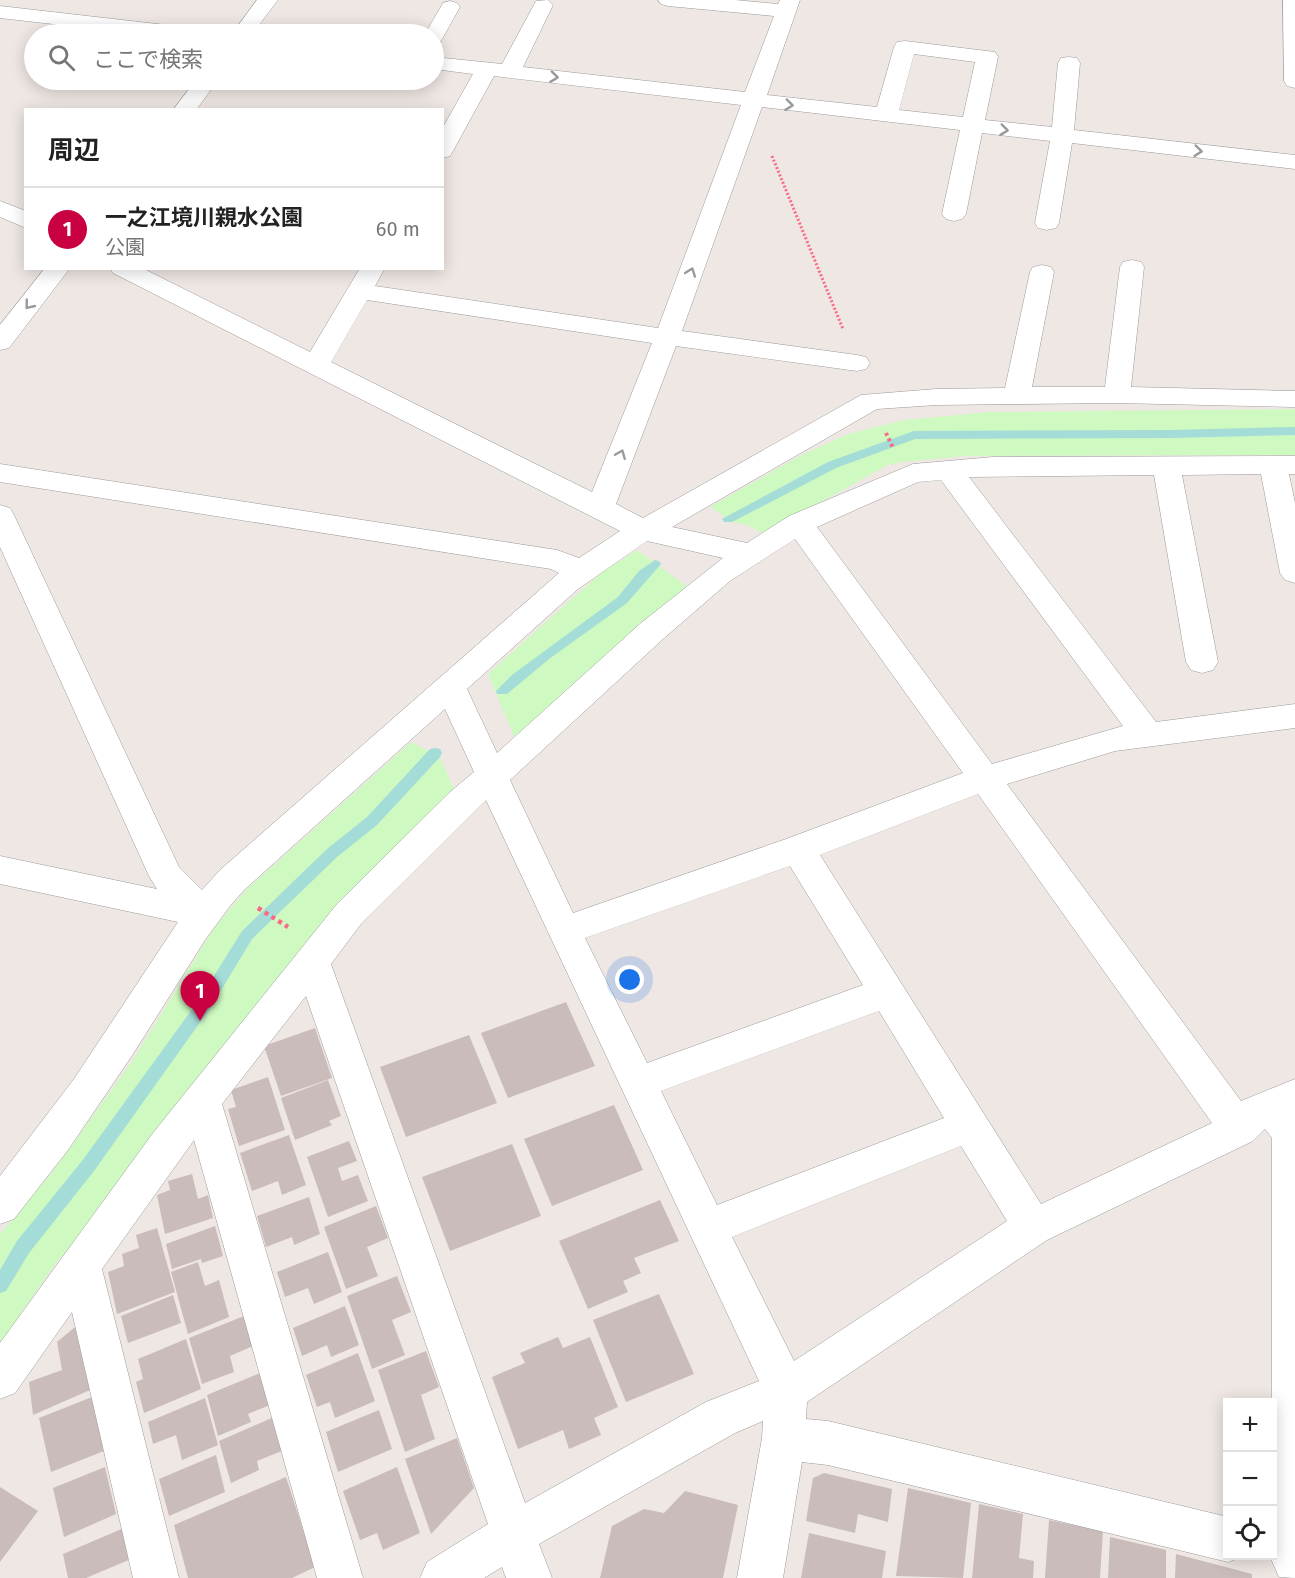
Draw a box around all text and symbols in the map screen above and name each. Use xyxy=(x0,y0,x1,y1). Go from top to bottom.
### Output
search box xyxy=(24,24,444,90)
icon: search xyxy=(45,41,78,74)
text: ここで検索 xyxy=(93,46,203,73)
one-way arrow xyxy=(550,70,559,83)
one-way arrow xyxy=(785,99,794,111)
one-way arrow xyxy=(1000,123,1009,135)
text: 周辺 xyxy=(48,135,100,166)
one-way arrow xyxy=(1193,145,1202,157)
text: 一之江境川親水公園 xyxy=(105,204,303,231)
text: 1 xyxy=(63,217,72,241)
text: 60 m xyxy=(376,217,420,241)
text: 公園 xyxy=(105,235,145,259)
one-way arrow xyxy=(683,267,696,278)
one-way arrow xyxy=(26,298,37,309)
one-way arrow xyxy=(614,449,626,460)
your location xyxy=(615,965,644,994)
pin: 1 xyxy=(180,972,220,1021)
map controls xyxy=(1223,1398,1277,1560)
button: + xyxy=(1223,1398,1277,1452)
button: − xyxy=(1223,1452,1277,1506)
button: locate xyxy=(1223,1506,1277,1560)

